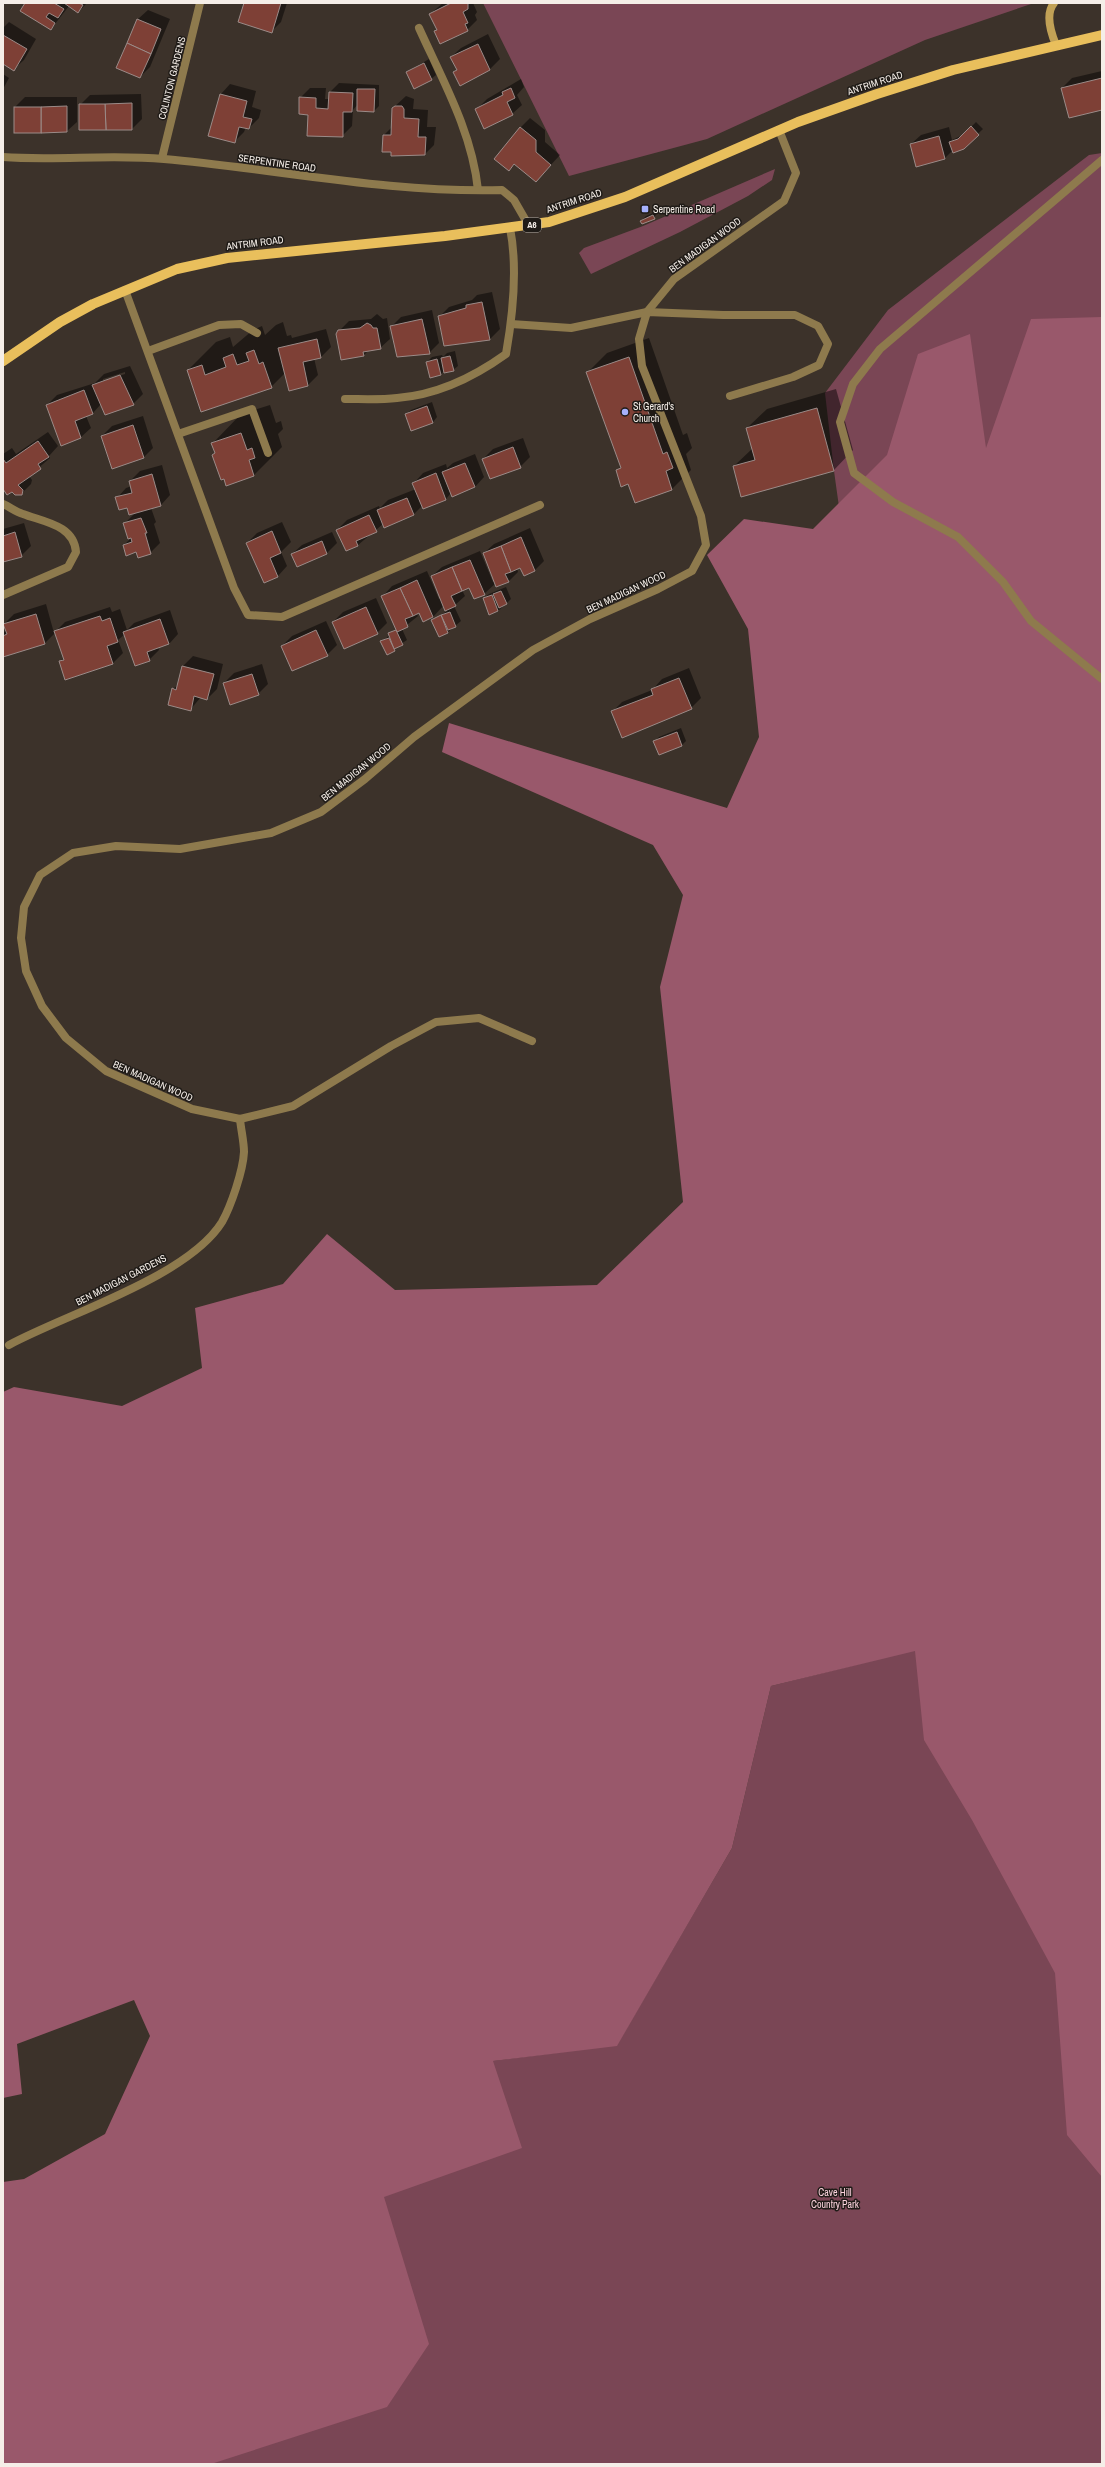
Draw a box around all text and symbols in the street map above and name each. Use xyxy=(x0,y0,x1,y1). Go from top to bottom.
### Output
street label: COLINTON GARDENS xyxy=(155,35,189,121)
street label: ANTRIM ROAD xyxy=(845,68,904,98)
street label: SERPENTINE ROAD xyxy=(237,151,317,175)
street label: ANTRIM ROAD xyxy=(544,186,603,216)
place label: Serpentine Road xyxy=(653,203,715,216)
marker: Serpentine Road xyxy=(640,204,650,214)
street label: BEN MADIGAN WOOD xyxy=(666,214,744,276)
road number: A6 xyxy=(523,218,541,232)
street label: ANTRIM ROAD xyxy=(225,233,284,253)
place label: St Gerard's Church xyxy=(633,400,674,425)
marker: St Gerard's Church xyxy=(620,407,630,417)
street label: BEN MADIGAN WOOD xyxy=(584,568,668,616)
street label: BEN MADIGAN WOOD xyxy=(318,740,394,804)
street label: BEN MADIGAN WOOD xyxy=(111,1058,195,1104)
street label: BEN MADIGAN GARDENS xyxy=(73,1251,169,1309)
park label: Cave Hill Country Park xyxy=(811,2186,860,2211)

